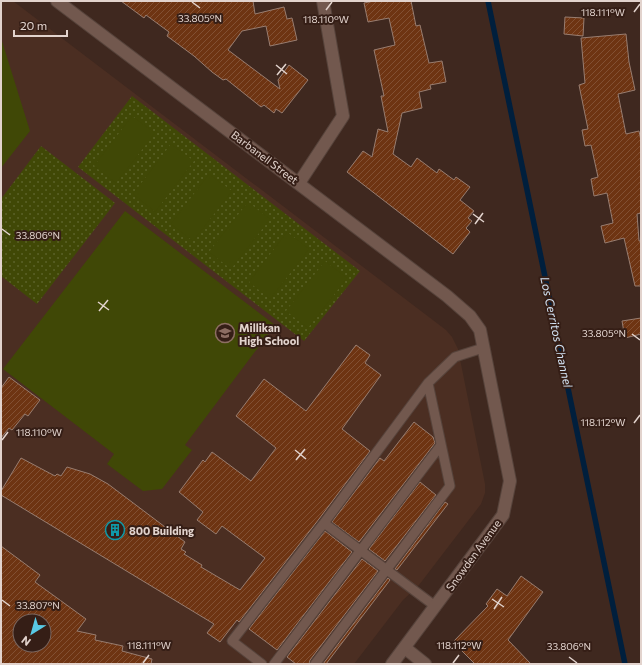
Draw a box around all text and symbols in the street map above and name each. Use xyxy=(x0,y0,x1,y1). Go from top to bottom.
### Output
text: 118.111°W xyxy=(581,6,625,18)
scale bar xyxy=(14,12,67,38)
text: 33.805°N xyxy=(178,12,222,24)
text: 118.110°W xyxy=(303,13,349,25)
text: 20 m xyxy=(20,18,47,32)
street label: Barbanell Street xyxy=(229,128,301,187)
text: 33.806°N xyxy=(16,229,60,241)
water label: Los Cerritos Channel xyxy=(538,275,576,390)
place label: Millikan High School xyxy=(239,321,299,347)
school or university icon: Millikan High School xyxy=(214,322,236,344)
text: 33.805°N xyxy=(582,327,626,339)
text: 118.112°W xyxy=(580,416,626,428)
text: 118.110°W xyxy=(16,426,62,438)
street label: Snowden Avenue xyxy=(443,517,503,593)
building icon: 800 Building xyxy=(104,519,126,541)
place label: 800 Building xyxy=(129,524,194,537)
text: 33.807°N xyxy=(16,599,60,611)
north arrow xyxy=(12,613,52,653)
text: N xyxy=(18,634,33,649)
text: 118.111°W xyxy=(127,639,171,651)
text: 118.112°W xyxy=(436,639,482,651)
text: 33.806°N xyxy=(547,640,591,652)

